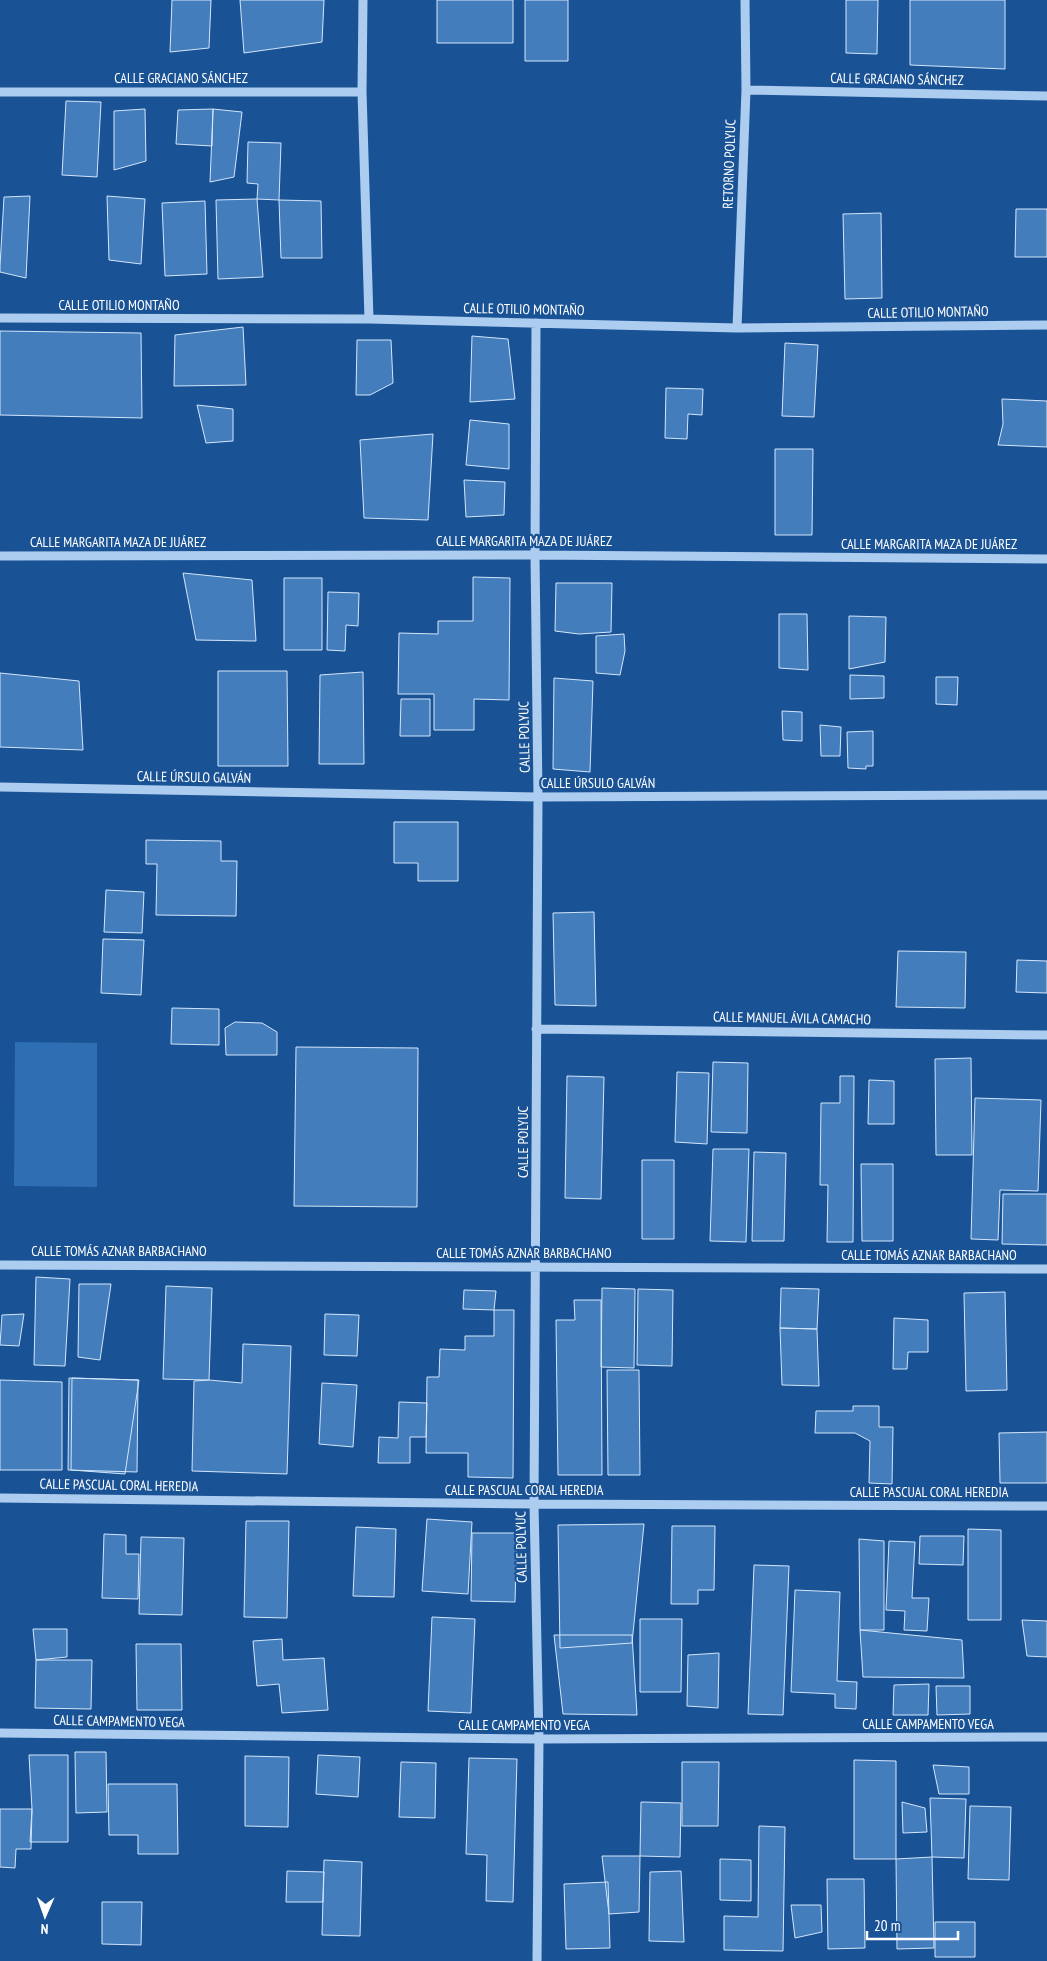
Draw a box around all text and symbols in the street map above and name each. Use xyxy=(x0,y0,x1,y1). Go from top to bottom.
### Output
street label: CALLE GRACIANO SÁNCHEZ xyxy=(114,69,248,87)
street label: CALLE GRACIANO SÁNCHEZ xyxy=(830,69,964,89)
street label: RETORNO POLYUC xyxy=(718,118,740,209)
street label: CALLE OTILIO MONTAÑO xyxy=(58,296,180,314)
street label: CALLE OTILIO MONTAÑO xyxy=(463,299,585,319)
street label: CALLE OTILIO MONTAÑO xyxy=(867,302,989,322)
street label: CALLE MARGARITA MAZA DE JUÁREZ xyxy=(436,532,612,550)
street label: CALLE MARGARITA MAZA DE JUÁREZ xyxy=(30,533,206,551)
street label: CALLE MARGARITA MAZA DE JUÁREZ xyxy=(841,535,1017,553)
street label: CALLE POLYUC xyxy=(514,700,534,773)
street label: CALLE ÚRSULO GALVÁN xyxy=(137,767,251,787)
street label: CALLE ÚRSULO GALVÁN xyxy=(541,774,655,792)
street label: CALLE MANUEL ÁVILA CAMACHO xyxy=(713,1008,871,1028)
street label: CALLE POLYUC xyxy=(514,1106,532,1178)
street label: CALLE TOMÁS AZNAR BARBACHANO xyxy=(31,1242,207,1260)
street label: CALLE TOMÁS AZNAR BARBACHANO xyxy=(436,1244,612,1262)
street label: CALLE TOMÁS AZNAR BARBACHANO xyxy=(841,1246,1017,1264)
street label: CALLE PASCUAL CORAL HEREDIA xyxy=(40,1475,199,1495)
street label: CALLE PASCUAL CORAL HEREDIA xyxy=(445,1481,604,1499)
street label: CALLE PASCUAL CORAL HEREDIA xyxy=(850,1483,1009,1501)
street label: CALLE POLYUC xyxy=(511,1510,531,1583)
street label: CALLE CAMPAMENTO VEGA xyxy=(53,1711,185,1731)
street label: CALLE CAMPAMENTO VEGA xyxy=(862,1715,994,1733)
street label: CALLE CAMPAMENTO VEGA xyxy=(458,1716,590,1734)
north arrow xyxy=(20,1891,70,1941)
scale bar xyxy=(867,1908,958,1940)
text: 20 m xyxy=(874,1916,900,1935)
text: N xyxy=(40,1920,49,1938)

